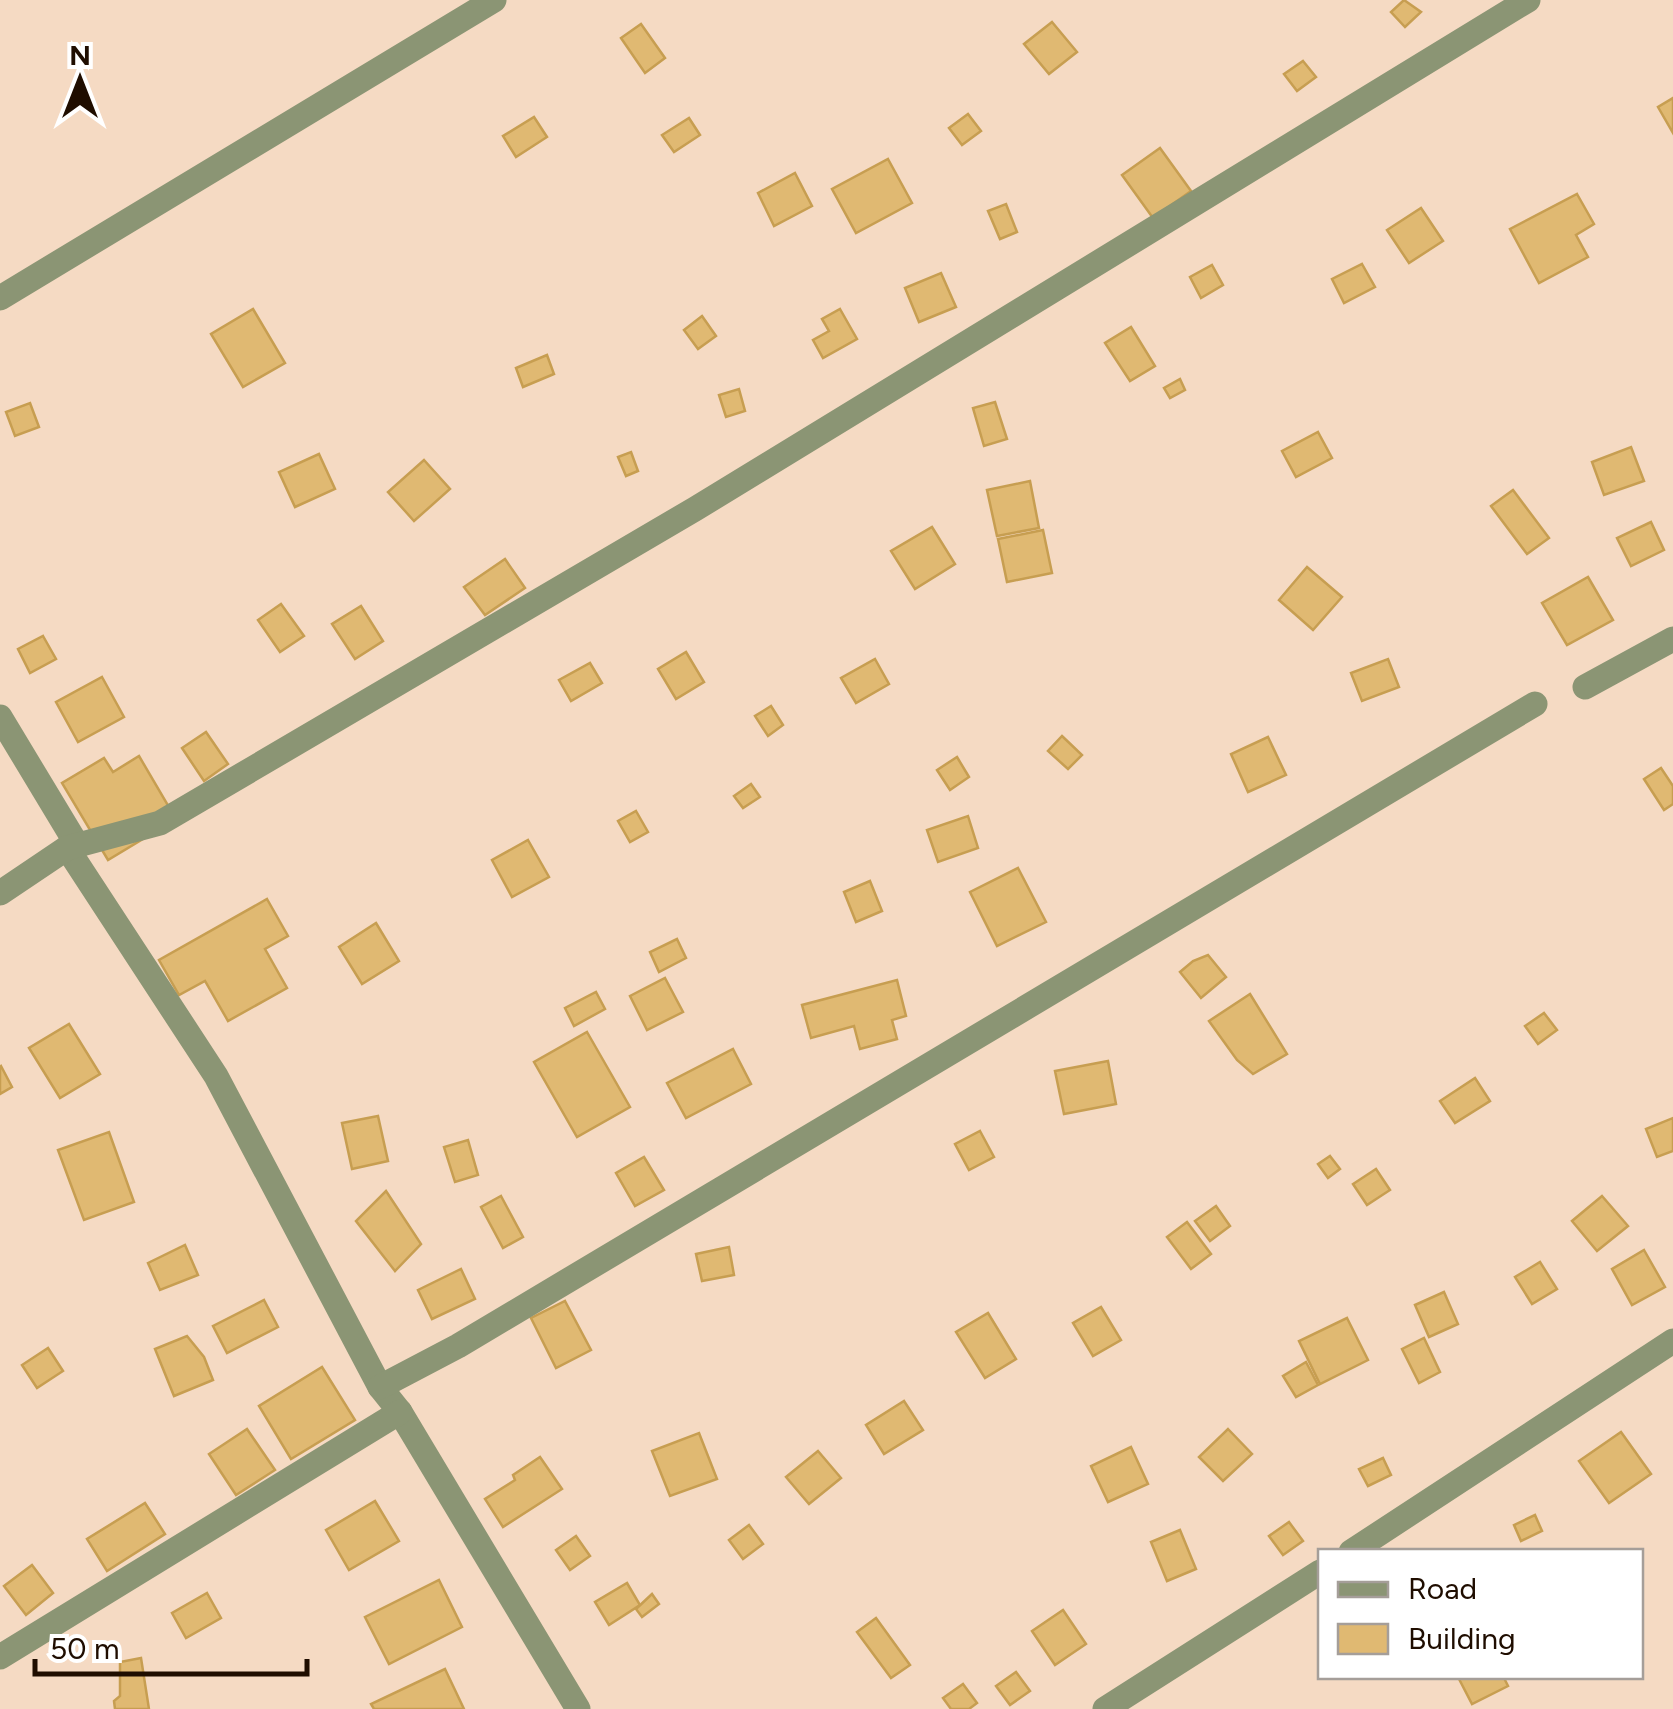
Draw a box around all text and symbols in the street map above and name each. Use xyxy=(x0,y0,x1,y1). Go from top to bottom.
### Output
north arrow xyxy=(30,30,130,130)
text: N xyxy=(69,38,91,72)
legend xyxy=(1318,1549,1643,1679)
text: Road xyxy=(1408,1570,1477,1607)
scale bar xyxy=(35,1614,308,1676)
text: Building xyxy=(1408,1620,1516,1657)
text: 50 m xyxy=(50,1630,119,1667)

